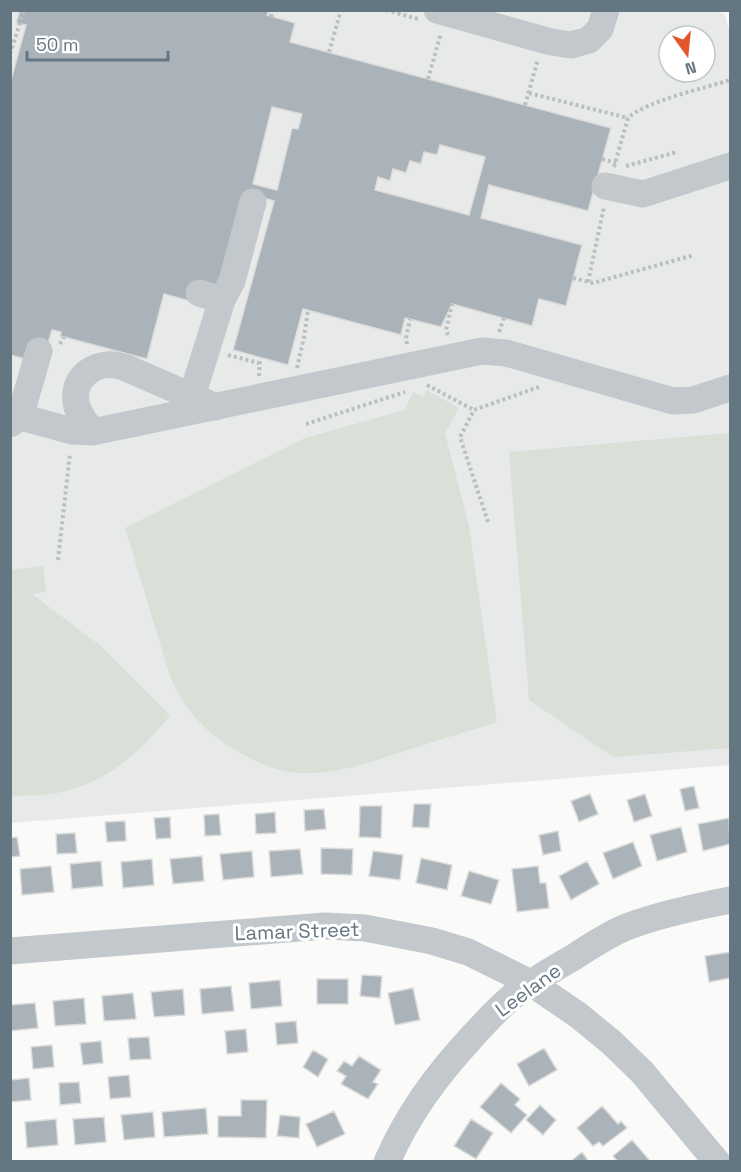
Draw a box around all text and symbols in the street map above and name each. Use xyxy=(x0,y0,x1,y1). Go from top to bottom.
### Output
scale bar xyxy=(27,24,168,62)
north arrow xyxy=(657,24,717,84)
text: 50 m xyxy=(36,33,78,56)
text: N xyxy=(683,56,699,80)
street label: Lamar Street xyxy=(234,916,360,946)
street label: Leelane xyxy=(490,957,566,1023)

